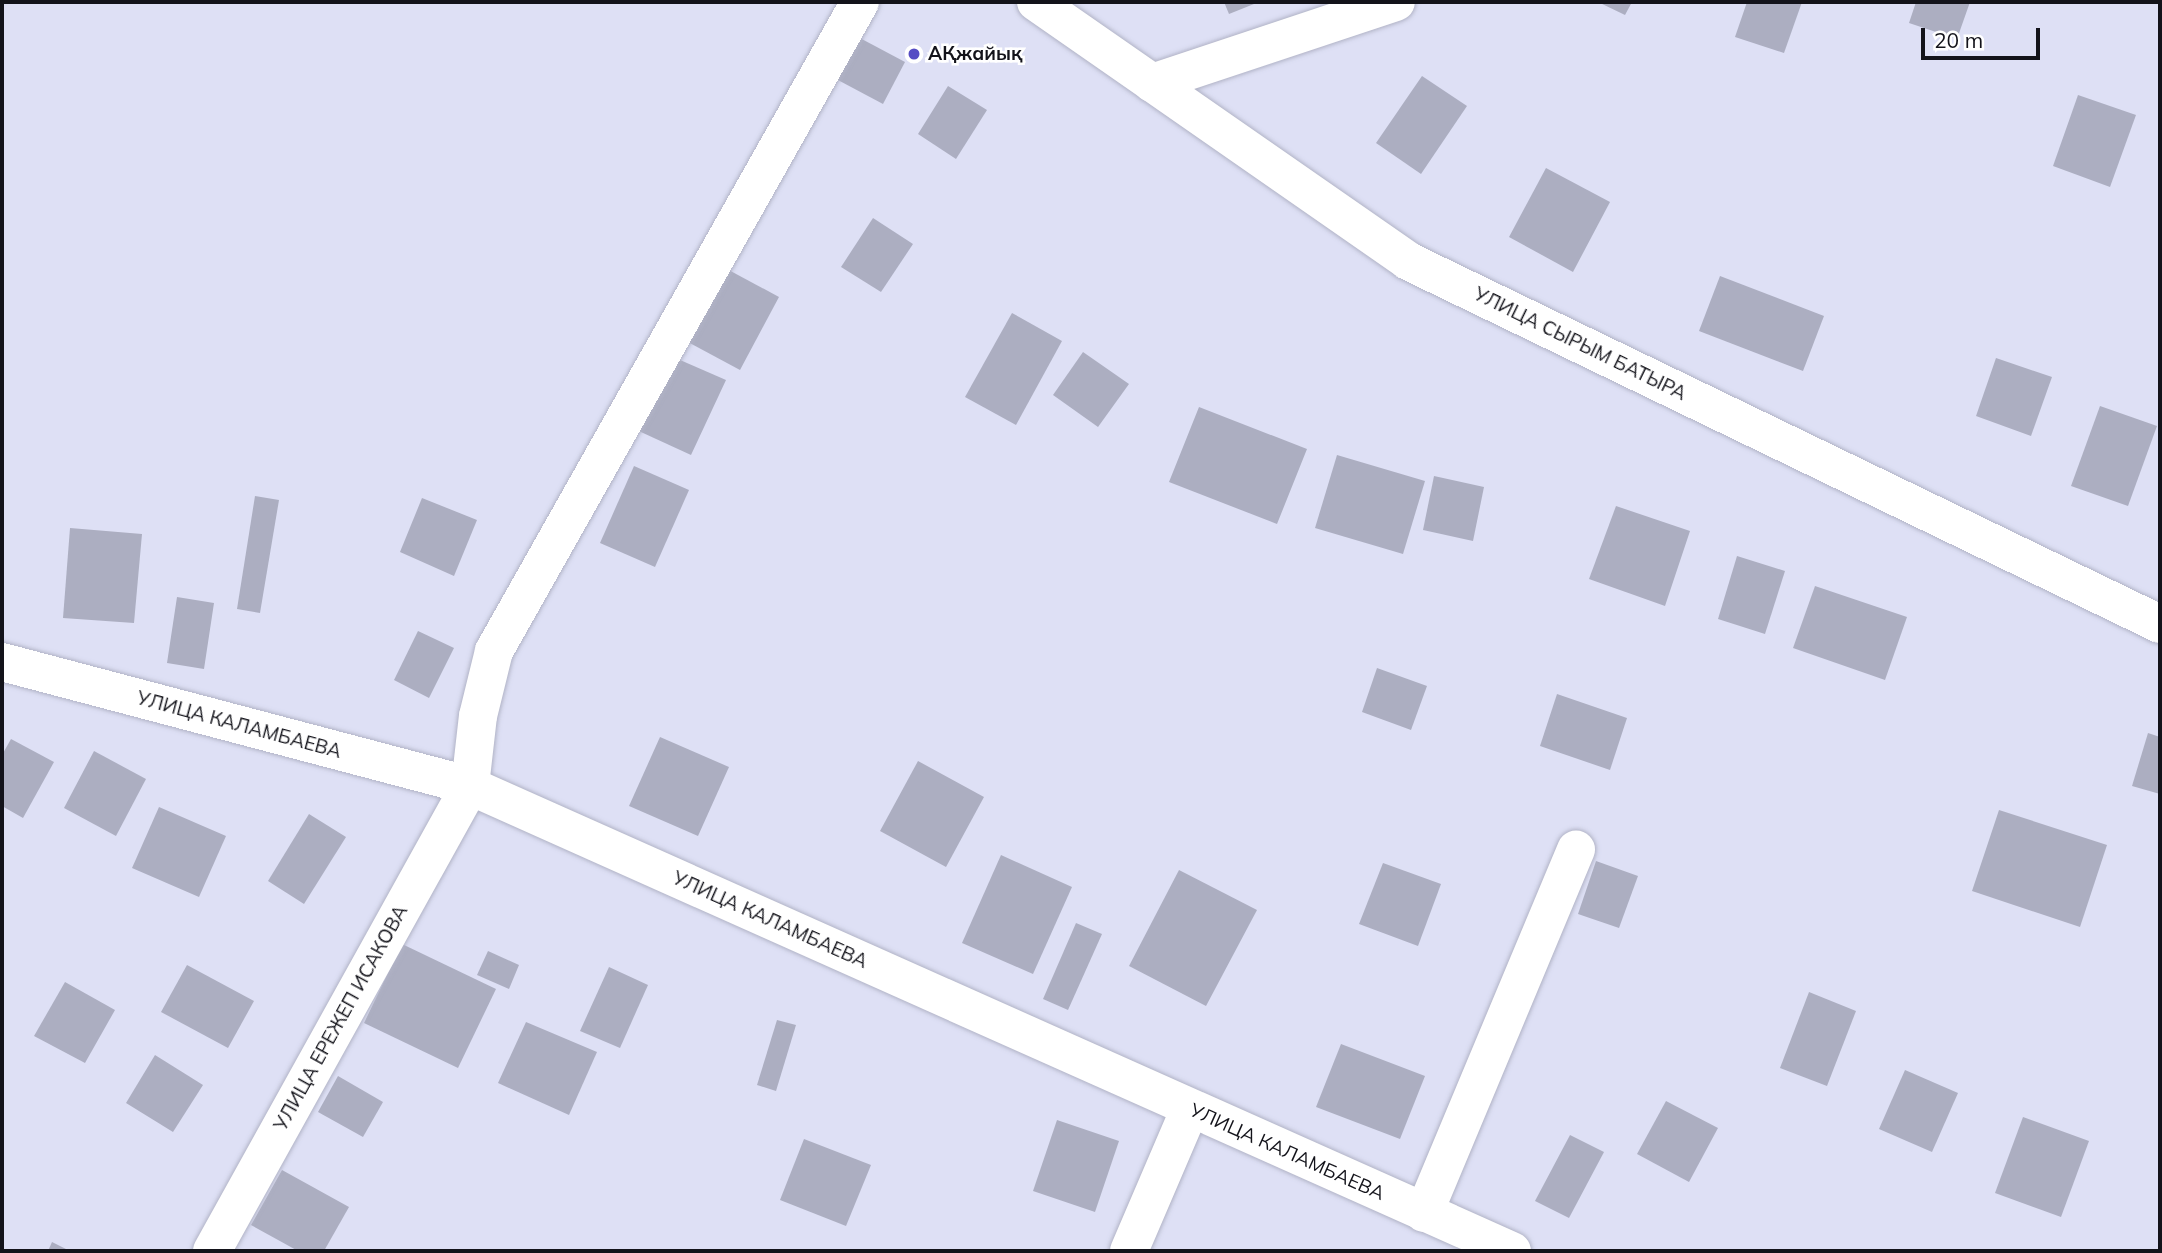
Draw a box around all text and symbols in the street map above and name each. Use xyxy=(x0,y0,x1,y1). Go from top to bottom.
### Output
scale bar xyxy=(1924,14,2043,58)
text: 20 m xyxy=(1934,27,1983,53)
place label: АҚжайық xyxy=(928,43,1023,65)
marker: АҚжайық xyxy=(906,46,922,62)
street label: УЛИЦА СЫРЫМ БАТЫРА xyxy=(1470,283,1690,405)
street label: УЛИЦА КАЛАМБАЕВА xyxy=(134,687,344,763)
street label: УЛИЦА КАЛАМБАЕВА xyxy=(669,867,871,973)
street label: УЛИЦА ЕРЕЖЕП ИСАКОВА xyxy=(269,901,413,1135)
street label: УЛИЦА КАЛАМБАЕВА xyxy=(1186,1099,1388,1205)

